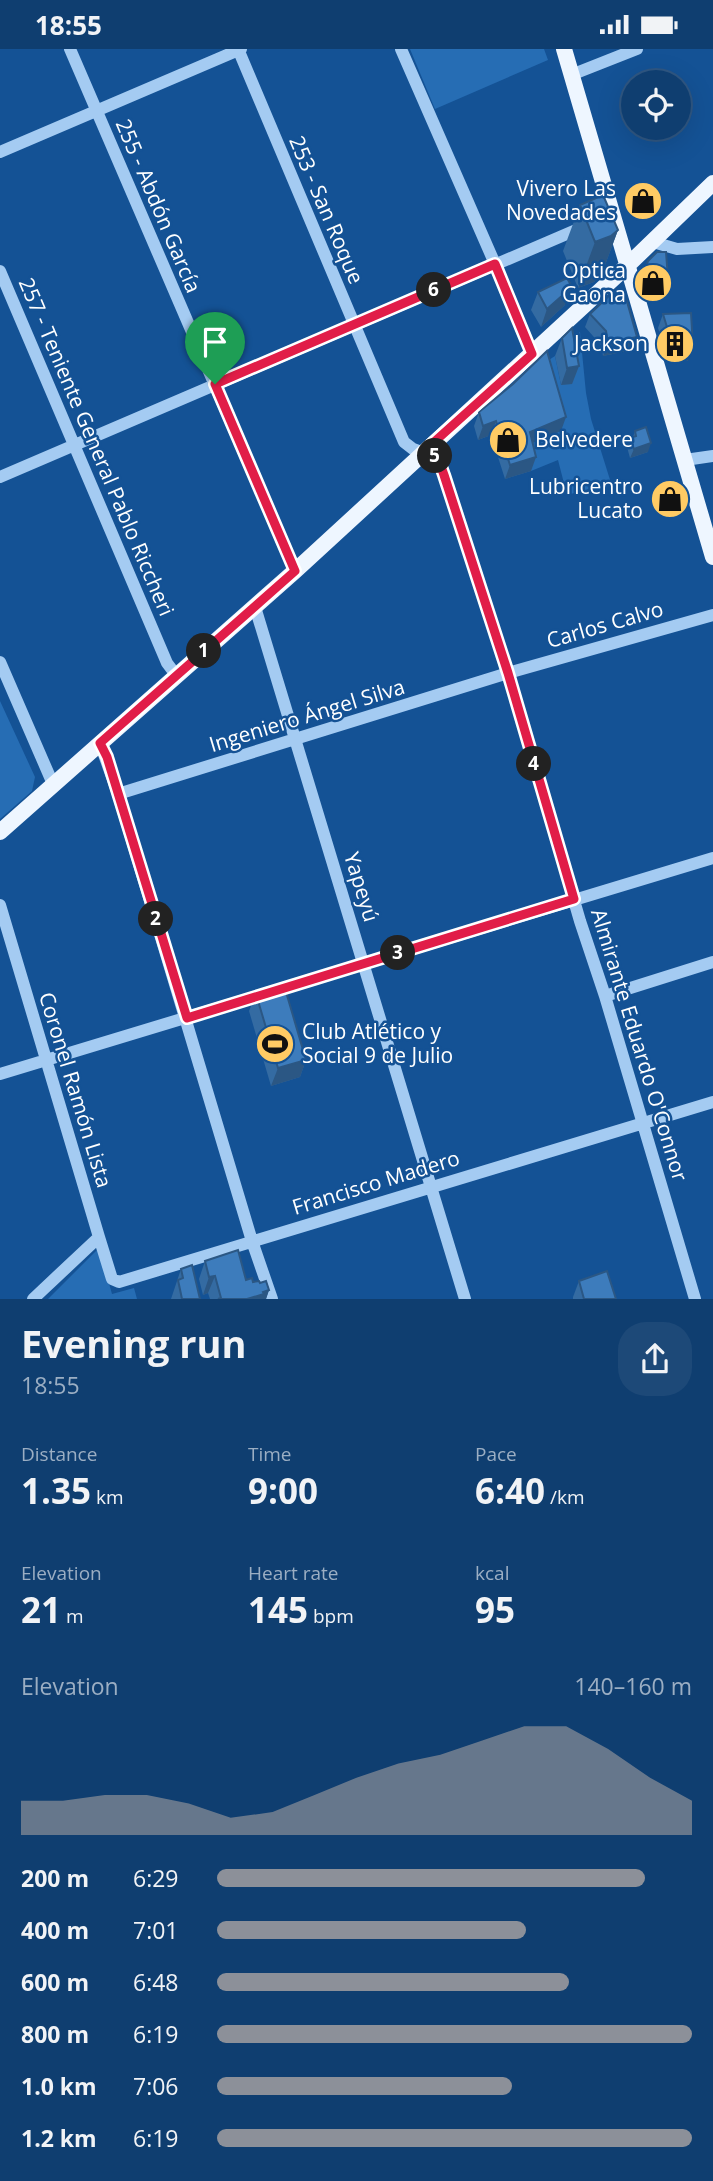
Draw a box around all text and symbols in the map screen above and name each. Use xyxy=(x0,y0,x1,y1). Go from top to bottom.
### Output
text: 18:55 xyxy=(35,7,102,43)
map controls xyxy=(621,70,691,140)
button: locate xyxy=(621,70,691,140)
street label: 255 - Abdón García xyxy=(110,114,208,297)
street label: 253 - San Roque xyxy=(283,131,371,288)
place label: Vivero Las Novedades xyxy=(506,174,616,226)
shop icon: Vivero Las Novedades xyxy=(622,180,664,222)
place label: Optica Gaona xyxy=(562,256,626,308)
shop icon: Optica Gaona xyxy=(632,262,674,304)
street label: 257 - Teniente General Pablo Riccheri xyxy=(13,273,181,620)
pin: 6 xyxy=(416,273,452,307)
text: 6 xyxy=(428,276,439,302)
pin xyxy=(185,312,245,384)
icon: arrive xyxy=(196,323,234,361)
building icon: Jackson xyxy=(654,323,696,365)
place label: Jackson xyxy=(572,329,648,357)
shop icon: Belvedere xyxy=(487,419,529,461)
place label: Belvedere xyxy=(535,425,633,453)
pin: 5 xyxy=(418,439,452,473)
text: 5 xyxy=(429,442,440,468)
place label: Lubricentro Lucato xyxy=(529,472,643,524)
shop icon: Lubricentro Lucato xyxy=(649,478,691,520)
street label: Carlos Calvo xyxy=(543,594,666,654)
pin: 1 xyxy=(186,633,222,669)
text: 1 xyxy=(198,637,209,663)
street label: Ingeniero Ángel Silva xyxy=(206,672,408,758)
pin: 4 xyxy=(516,747,552,781)
text: 4 xyxy=(528,750,539,776)
street label: Yapeyú xyxy=(338,848,386,925)
pin: 2 xyxy=(138,901,174,937)
text: 2 xyxy=(150,905,161,931)
street label: Almirante Eduardo O'Connor xyxy=(585,905,695,1185)
pin: 3 xyxy=(380,935,416,971)
text: 3 xyxy=(392,939,403,965)
street label: Coronel Ramón Lista xyxy=(33,989,119,1191)
place label: Club Atlético y Social 9 de Julio xyxy=(302,1017,453,1069)
sports icon: Club Atlético y Social 9 de Julio xyxy=(254,1023,296,1065)
street label: Francisco Madero xyxy=(288,1143,463,1221)
text: Evening run xyxy=(21,1317,246,1369)
button: share xyxy=(618,1322,692,1396)
text: 18:55 xyxy=(21,1369,80,1401)
text: Distance xyxy=(21,1441,97,1467)
text: Time xyxy=(248,1441,292,1467)
text: Pace xyxy=(475,1441,517,1467)
text: 1.35 xyxy=(21,1467,91,1514)
text: 9:00 xyxy=(248,1467,318,1514)
text: 6:40 xyxy=(475,1467,545,1514)
text: km xyxy=(91,1484,124,1510)
text: /km xyxy=(545,1484,585,1510)
text: Elevation xyxy=(21,1560,102,1586)
text: Heart rate xyxy=(248,1560,338,1586)
text: kcal xyxy=(475,1560,509,1586)
text: 21 xyxy=(21,1586,61,1633)
text: 145 xyxy=(248,1586,308,1633)
text: 95 xyxy=(475,1586,515,1633)
text: m xyxy=(61,1603,84,1629)
text: bpm xyxy=(308,1603,354,1629)
text: Elevation xyxy=(21,1670,119,1702)
text: 140–160 m xyxy=(574,1670,692,1702)
text: 200 m xyxy=(21,1862,89,1894)
text: 6:29 xyxy=(133,1862,179,1894)
text: 400 m xyxy=(21,1914,89,1946)
text: 7:01 xyxy=(133,1914,179,1946)
text: 600 m xyxy=(21,1966,89,1998)
text: 6:48 xyxy=(133,1966,179,1998)
text: 800 m xyxy=(21,2018,89,2050)
text: 6:19 xyxy=(133,2018,179,2050)
text: 1.0 km xyxy=(21,2070,97,2102)
text: 7:06 xyxy=(133,2070,179,2102)
text: 1.2 km xyxy=(21,2122,97,2154)
text: 6:19 xyxy=(133,2122,179,2154)

